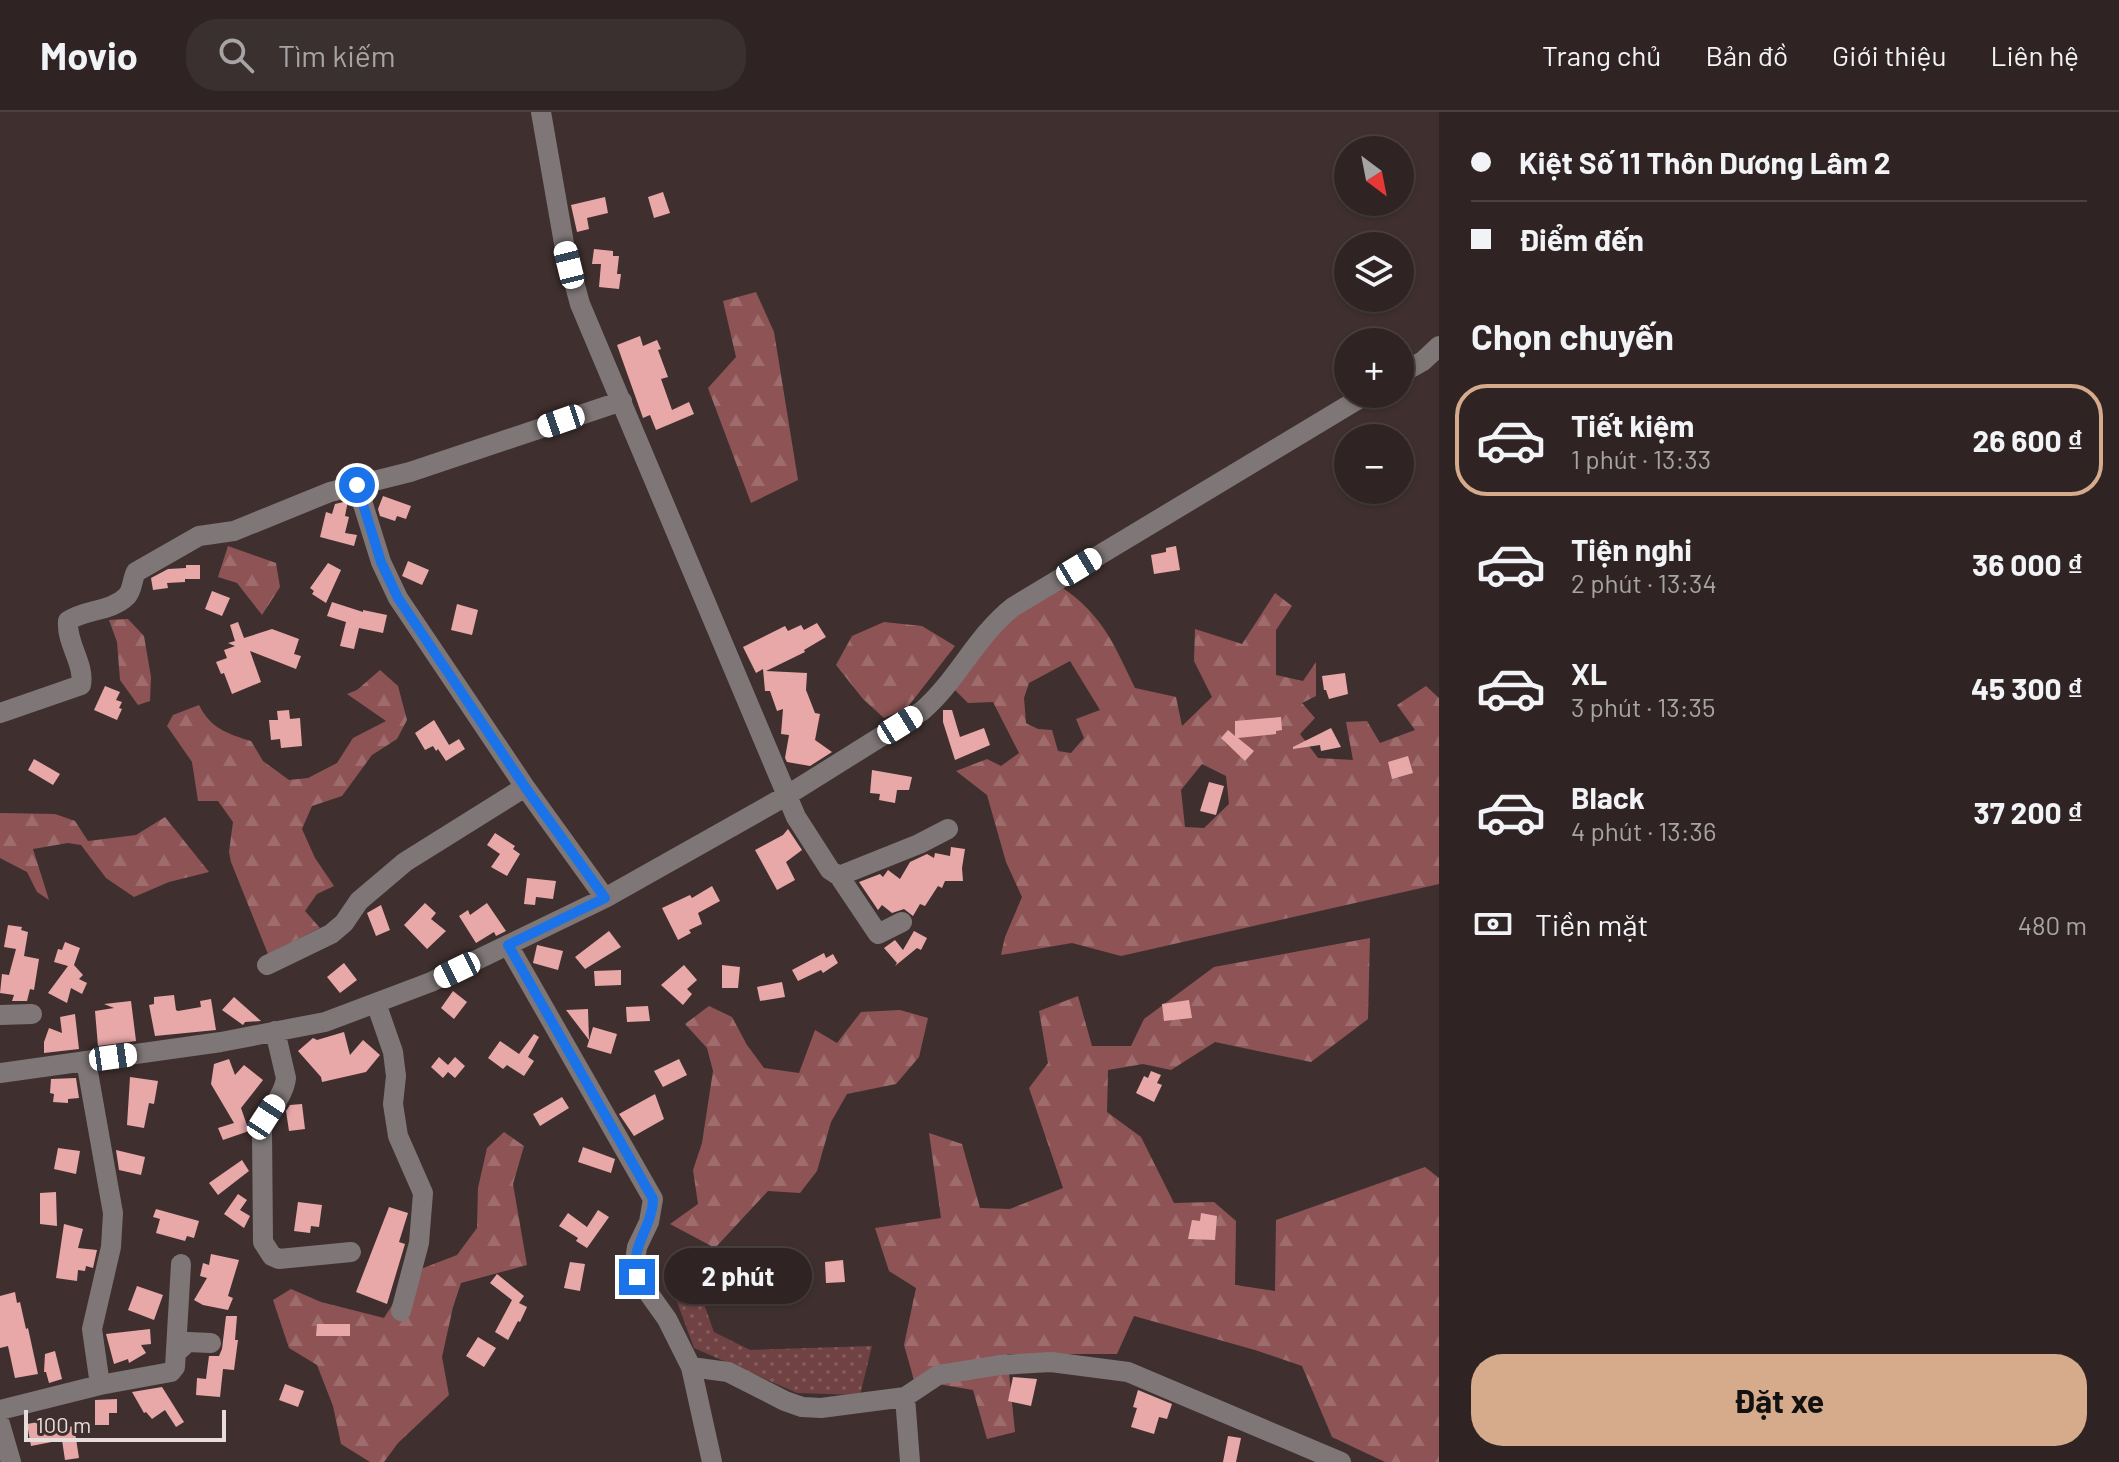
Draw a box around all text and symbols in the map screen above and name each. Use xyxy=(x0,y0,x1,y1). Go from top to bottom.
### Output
search box xyxy=(186,19,746,91)
text: Movio xyxy=(40,32,138,78)
icon: search xyxy=(214,33,258,77)
text: Tìm kiếm xyxy=(278,37,396,73)
text: Trang chủ xyxy=(1542,38,1661,72)
text: Bản đồ xyxy=(1705,38,1788,72)
text: Giới thiệu xyxy=(1832,38,1947,72)
text: Liên hệ xyxy=(1991,38,2079,72)
north arrow xyxy=(1334,136,1414,216)
map controls xyxy=(1334,136,1414,504)
text: Kiệt Số 11 Thôn Dương Lâm 2 xyxy=(1519,144,1891,180)
text: Điểm đến xyxy=(1519,221,1644,257)
button: layers xyxy=(1334,232,1414,312)
car xyxy=(552,239,586,291)
text: Chọn chuyến xyxy=(1471,314,1674,357)
button: + xyxy=(1334,328,1414,408)
car xyxy=(534,402,588,440)
icon: car xyxy=(1475,404,1547,476)
text: Tiết kiệm xyxy=(1571,407,1694,443)
text: 26 600 ₫ xyxy=(1972,422,2083,458)
button: − xyxy=(1334,424,1414,504)
text: 1 phút · 13:33 xyxy=(1571,443,1711,474)
route start xyxy=(339,467,375,503)
icon: car xyxy=(1475,528,1547,600)
text: Tiện nghi xyxy=(1571,531,1692,567)
car xyxy=(1052,544,1106,590)
text: 36 000 ₫ xyxy=(1972,546,2083,582)
text: 2 phút · 13:34 xyxy=(1571,567,1717,598)
icon: car xyxy=(1475,652,1547,724)
text: XL xyxy=(1571,655,1607,691)
text: 45 300 ₫ xyxy=(1971,670,2083,706)
text: 3 phút · 13:35 xyxy=(1571,691,1715,722)
car xyxy=(873,702,927,748)
icon: car xyxy=(1475,776,1547,848)
text: Black xyxy=(1571,779,1645,815)
text: 37 200 ₫ xyxy=(1974,794,2083,830)
text: 4 phút · 13:36 xyxy=(1571,815,1716,846)
icon: cash xyxy=(1471,902,1515,946)
text: Tiền mặt xyxy=(1535,906,1649,942)
text: 480 m xyxy=(2018,909,2087,940)
car xyxy=(430,949,484,991)
car xyxy=(88,1042,138,1072)
car xyxy=(243,1090,289,1144)
callout: 2 phút xyxy=(665,1249,813,1305)
route end xyxy=(619,1259,655,1295)
text: 2 phút xyxy=(702,1260,774,1291)
button: Đặt xe xyxy=(1471,1354,2087,1446)
scale bar xyxy=(24,1406,226,1442)
text: 100 m xyxy=(36,1411,91,1437)

